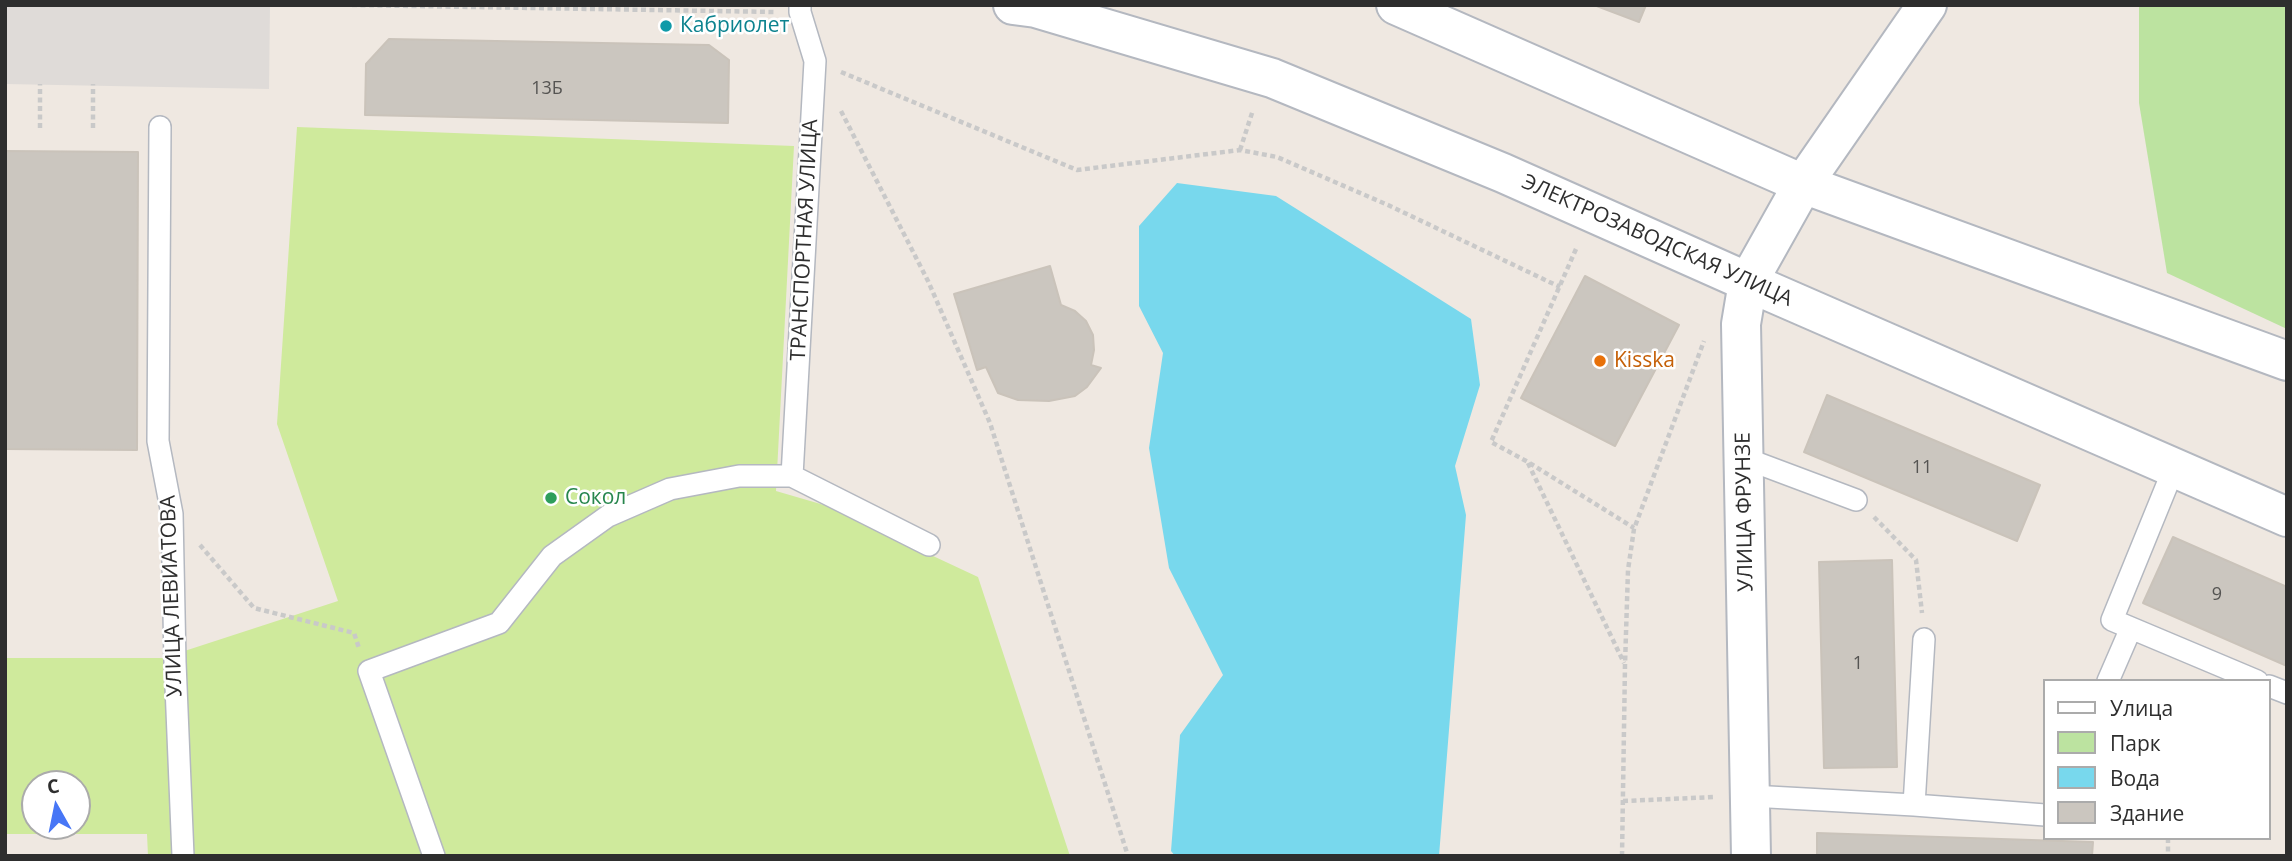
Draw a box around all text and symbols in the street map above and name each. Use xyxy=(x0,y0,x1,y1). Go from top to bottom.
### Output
place label: Кабриолет xyxy=(680,13,789,39)
marker: Кабриолет xyxy=(658,18,674,34)
house number: 13Б xyxy=(531,78,563,100)
street label: ТРАНСПОРТНАЯ УЛИЦА xyxy=(786,119,824,361)
street label: ЭЛЕКТРОЗАВОДСКАЯ УЛИЦА xyxy=(1518,170,1796,312)
place label: Kisska xyxy=(1614,348,1675,374)
marker: Kisska xyxy=(1592,353,1608,369)
street label: УЛИЦА ФРУНЗЕ xyxy=(1731,432,1759,592)
house number: 11 xyxy=(1912,457,1932,479)
place label: Сокол xyxy=(565,485,626,511)
marker: Сокол xyxy=(543,490,559,506)
street label: УЛИЦА ЛЕВИАТОВА xyxy=(156,495,188,697)
house number: 9 xyxy=(2212,584,2222,606)
house number: 1 xyxy=(1853,653,1863,675)
legend xyxy=(2044,679,2271,840)
text: Улица xyxy=(2110,694,2173,722)
text: Парк xyxy=(2110,729,2161,757)
text: Вода xyxy=(2110,764,2160,792)
north arrow xyxy=(21,770,91,840)
text: С xyxy=(45,772,61,800)
text: Здание xyxy=(2110,799,2184,827)

